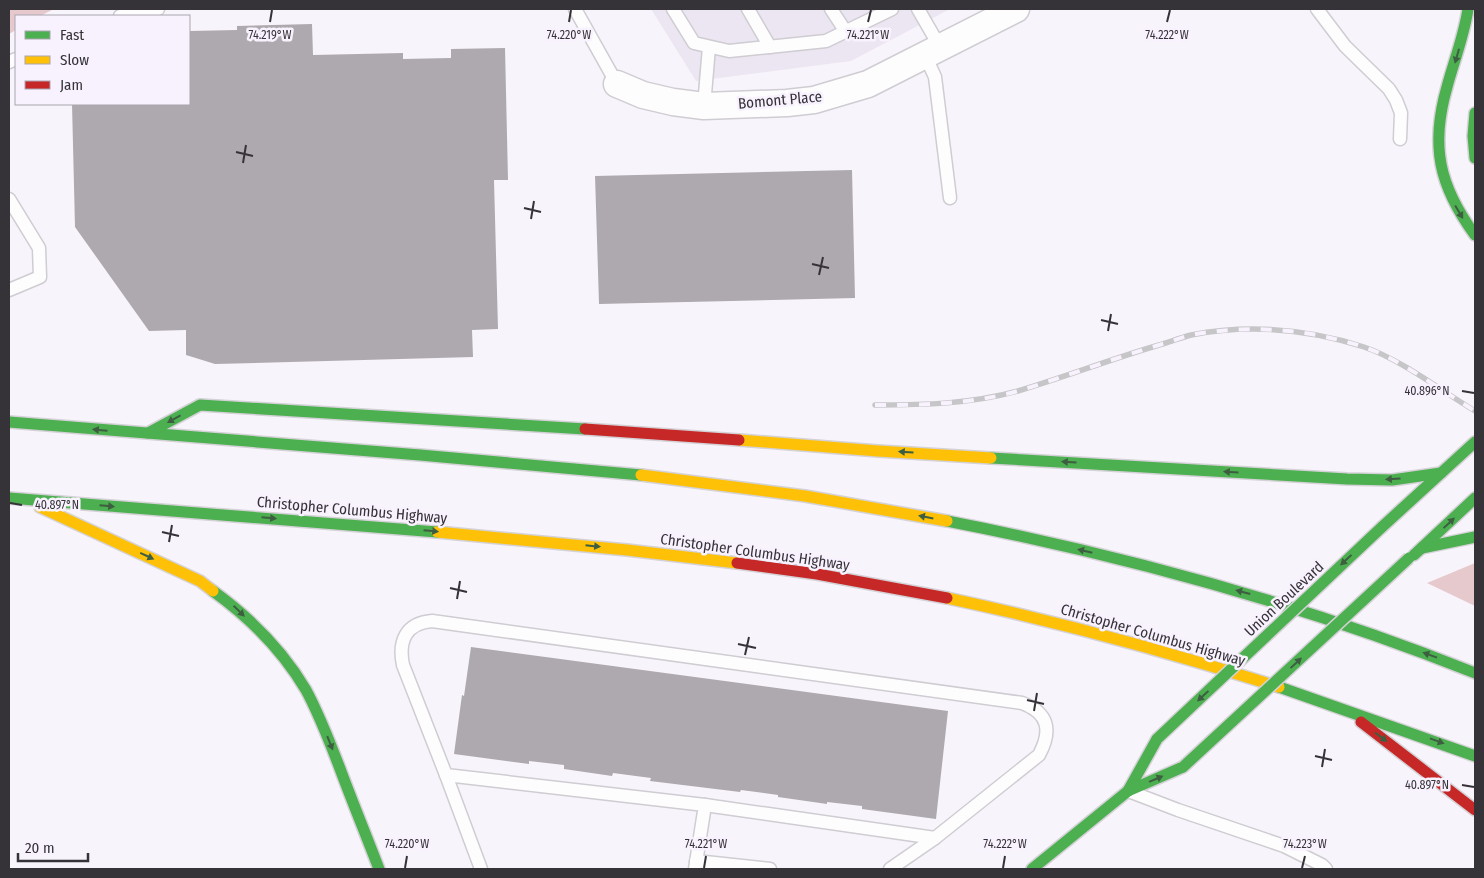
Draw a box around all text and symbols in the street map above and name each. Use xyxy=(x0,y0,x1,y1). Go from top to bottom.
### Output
legend xyxy=(15,15,190,105)
text: Fast xyxy=(60,26,84,44)
text: 74.219°W xyxy=(249,28,291,42)
text: 74.220°W xyxy=(547,28,591,42)
text: 74.221°W xyxy=(847,28,889,42)
text: 74.222°W xyxy=(1145,28,1189,42)
one-way arrow xyxy=(1452,49,1460,64)
text: Slow xyxy=(60,51,89,69)
text: Jam xyxy=(60,76,83,94)
street label: Bomont Place xyxy=(737,87,823,113)
one-way arrow xyxy=(1454,206,1463,219)
text: 40.896°N xyxy=(1404,384,1450,398)
one-way arrow xyxy=(167,415,181,423)
one-way arrow xyxy=(91,425,107,433)
one-way arrow xyxy=(898,448,914,456)
one-way arrow xyxy=(1060,458,1076,466)
one-way arrow xyxy=(1222,468,1238,476)
one-way arrow xyxy=(1385,476,1401,484)
street label: Christopher Columbus Highway xyxy=(256,493,448,527)
text: 40.897°N xyxy=(35,498,79,512)
one-way arrow xyxy=(99,502,115,510)
one-way arrow xyxy=(918,513,934,521)
one-way arrow xyxy=(261,515,277,523)
one-way arrow xyxy=(1442,517,1454,529)
one-way arrow xyxy=(423,528,439,536)
street label: Christopher Columbus Highway xyxy=(659,530,851,574)
one-way arrow xyxy=(585,542,601,550)
one-way arrow xyxy=(1078,547,1093,555)
one-way arrow xyxy=(140,553,154,561)
one-way arrow xyxy=(1341,554,1353,566)
street label: Union Boulevard xyxy=(1241,558,1327,640)
one-way arrow xyxy=(1235,588,1250,596)
street label: Christopher Columbus Highway xyxy=(1059,600,1248,670)
one-way arrow xyxy=(232,605,244,617)
one-way arrow xyxy=(1422,651,1437,659)
one-way arrow xyxy=(1290,657,1302,669)
one-way arrow xyxy=(1197,690,1209,702)
one-way arrow xyxy=(1374,732,1387,743)
one-way arrow xyxy=(327,736,335,750)
one-way arrow xyxy=(1430,737,1445,745)
one-way arrow xyxy=(1149,775,1163,783)
text: 40.897°N xyxy=(1405,778,1449,792)
scale bar xyxy=(18,830,88,862)
text: 74.220°W xyxy=(385,837,429,851)
text: 74.221°W xyxy=(685,837,727,851)
text: 74.222°W xyxy=(983,837,1027,851)
text: 74.223°W xyxy=(1283,837,1327,851)
text: 20 m xyxy=(25,839,55,857)

